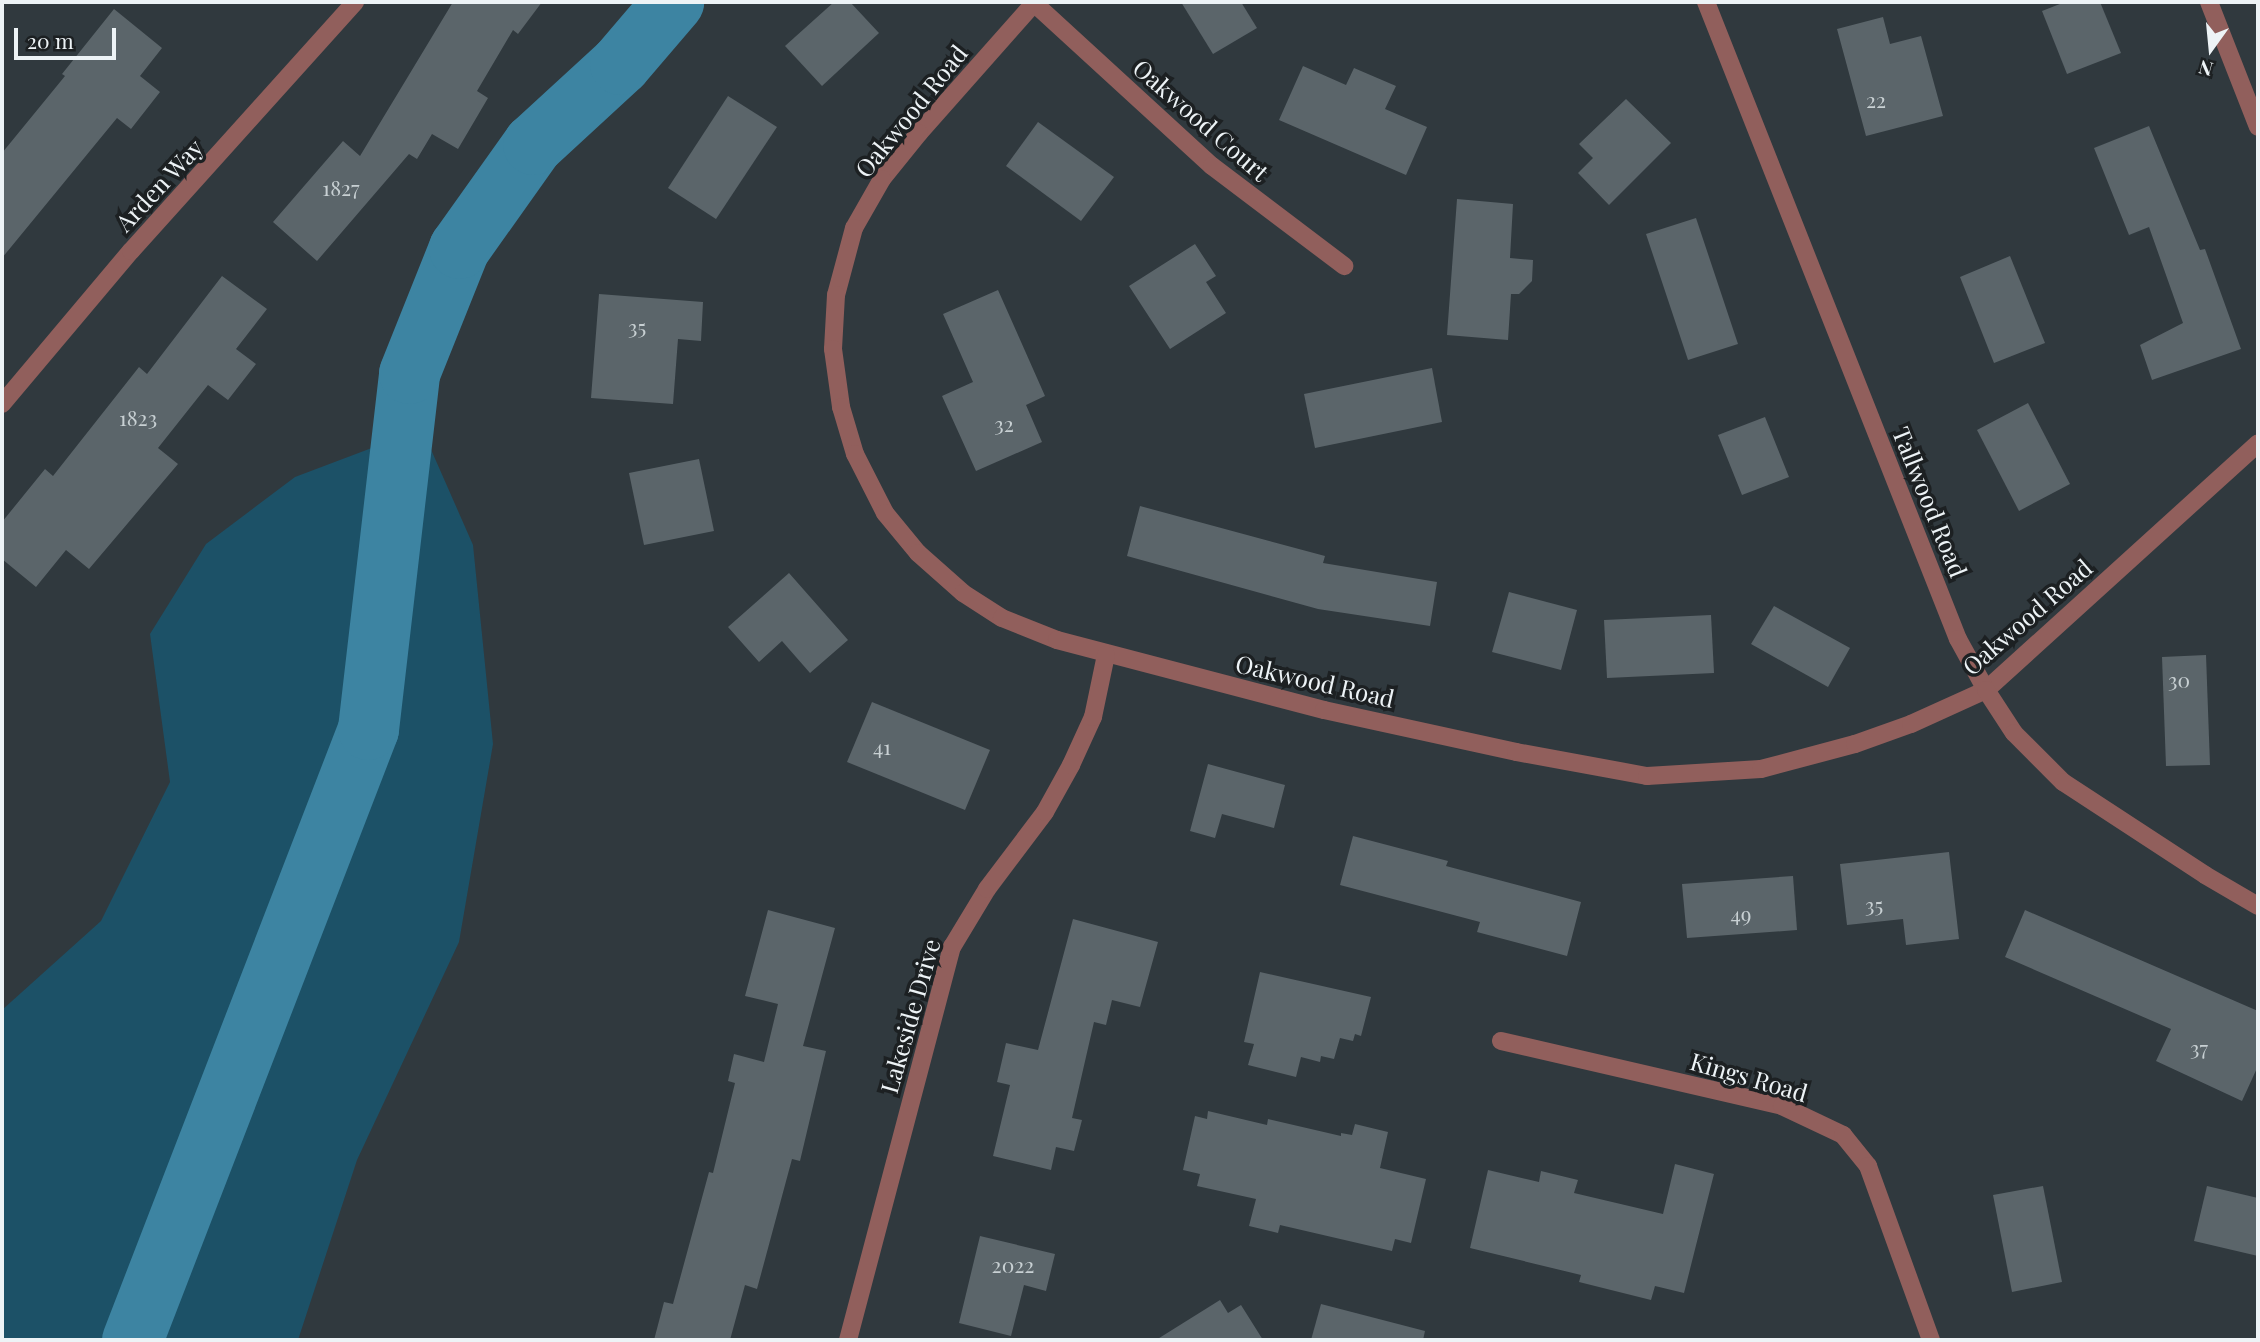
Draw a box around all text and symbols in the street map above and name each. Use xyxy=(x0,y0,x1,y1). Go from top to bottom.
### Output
scale bar xyxy=(18,14,119,58)
north arrow xyxy=(2176,14,2246,84)
text: 20 m xyxy=(27,26,74,54)
street label: Oakwood Road xyxy=(849,39,973,183)
street label: Oakwood Court xyxy=(1127,53,1275,187)
text: N xyxy=(2196,55,2216,84)
house number: 22 xyxy=(1866,86,1886,112)
street label: Arden Way xyxy=(109,133,209,237)
house number: 1827 xyxy=(322,174,360,200)
house number: 35 xyxy=(628,313,646,339)
house number: 1823 xyxy=(119,404,157,430)
house number: 32 xyxy=(994,410,1014,436)
street label: Tallwood Road xyxy=(1887,423,1973,581)
street label: Oakwood Road xyxy=(1956,553,2098,681)
street label: Oakwood Road xyxy=(1233,649,1397,713)
house number: 30 xyxy=(2168,666,2190,692)
house number: 41 xyxy=(873,733,891,759)
house number: 35 xyxy=(1865,891,1883,917)
house number: 49 xyxy=(1730,900,1752,926)
street label: Lakeside Drive xyxy=(874,935,946,1097)
house number: 37 xyxy=(2190,1034,2208,1060)
street label: Kings Road xyxy=(1687,1047,1811,1107)
house number: 2022 xyxy=(992,1251,1034,1277)

